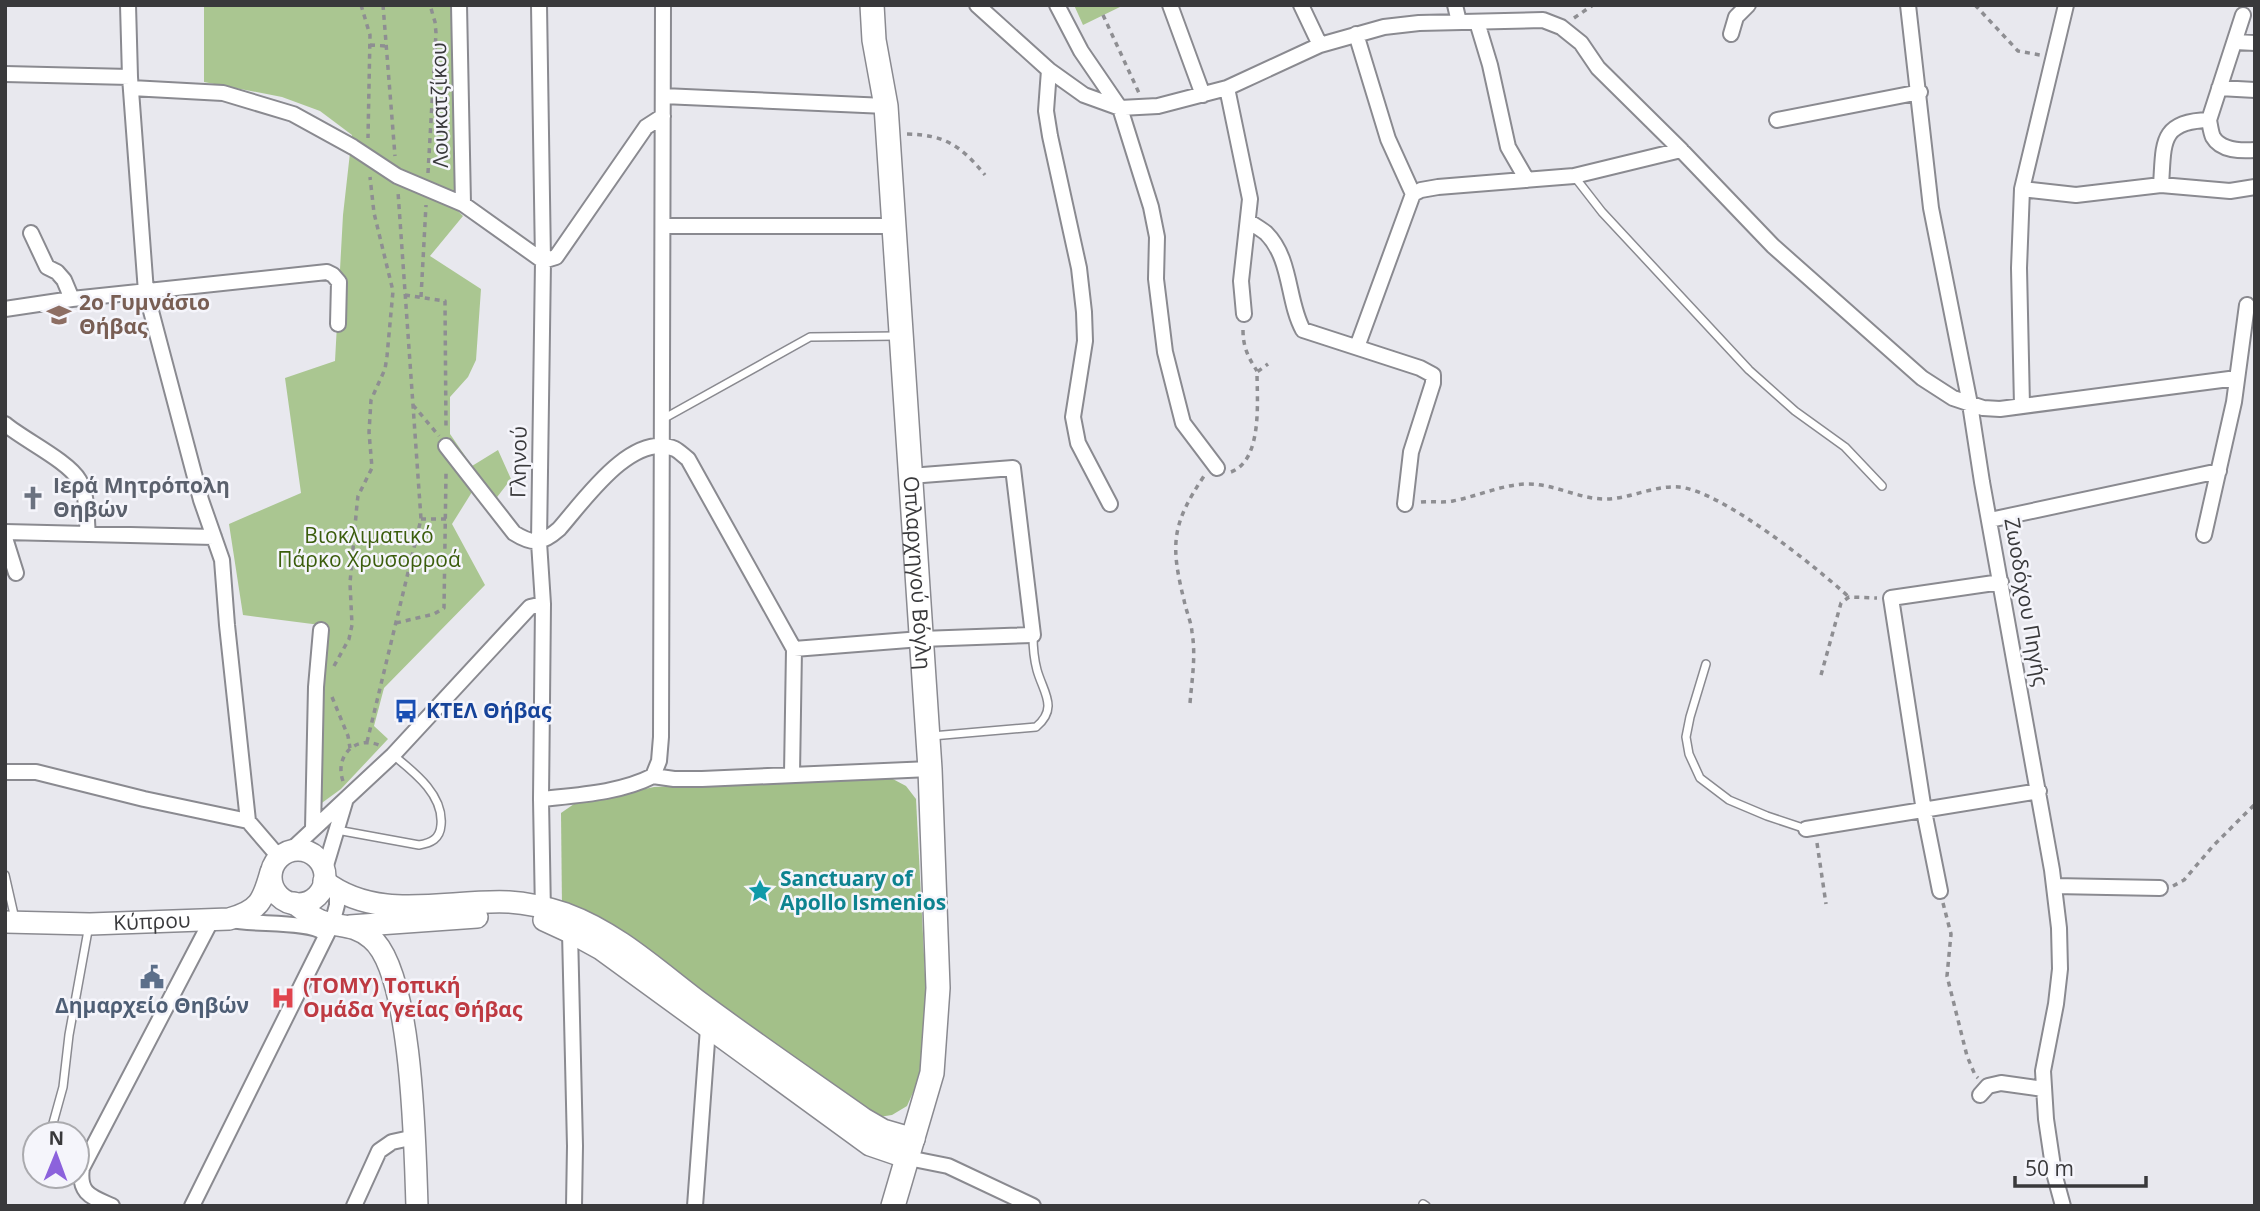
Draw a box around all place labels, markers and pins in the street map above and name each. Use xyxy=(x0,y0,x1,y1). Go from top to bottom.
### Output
place label: 2ο Γυμνάσιο Θήβας xyxy=(79,288,210,340)
school or university icon: 2ο Γυμνάσιο Θήβας xyxy=(45,301,73,329)
place label: Ιερά Μητρόπολη Θηβών xyxy=(53,471,230,523)
church icon: Ιερά Μητρόπολη Θηβών xyxy=(19,484,47,512)
place label: ΚΤΕΛ Θήβας xyxy=(426,696,552,724)
bus stop icon: ΚΤΕΛ Θήβας xyxy=(392,697,420,725)
place label: Sanctuary of Apollo Ismenios xyxy=(780,864,946,916)
place icon: Sanctuary of Apollo Ismenios xyxy=(746,877,774,905)
public building icon: Δημαρχείο Θηβών xyxy=(138,963,166,991)
place label: (ΤΟΜΥ) Τοπική Ομάδα Υγείας Θήβας xyxy=(303,971,523,1023)
hospital icon: (ΤΟΜΥ) Τοπική Ομάδα Υγείας Θήβας xyxy=(269,984,297,1012)
place label: Δημαρχείο Θηβών xyxy=(55,991,249,1019)

